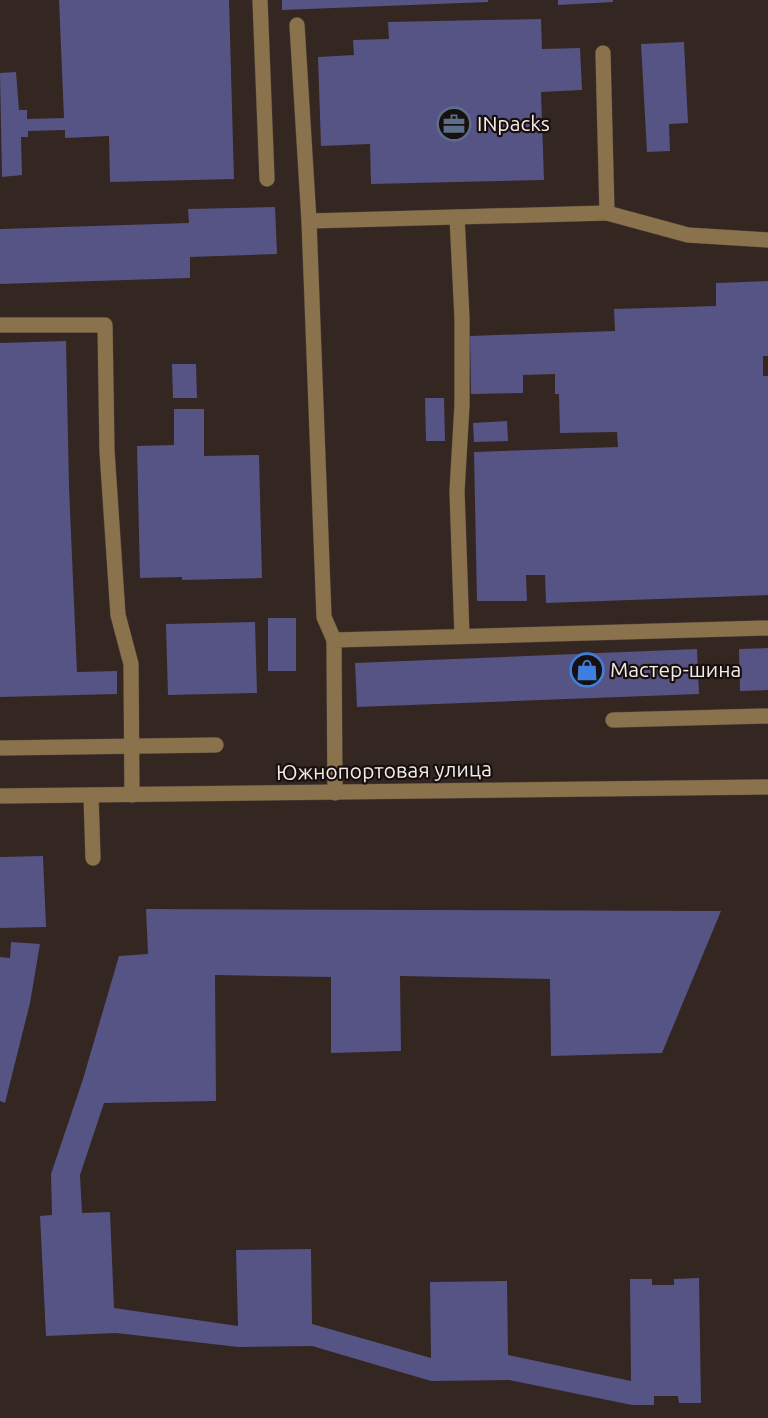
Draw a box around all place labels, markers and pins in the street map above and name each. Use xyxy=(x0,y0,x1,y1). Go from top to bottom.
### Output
office icon: INpacks xyxy=(436,106,472,142)
place label: INpacks xyxy=(477,111,550,135)
shop icon: Мастер-шина xyxy=(569,652,605,688)
place label: Мастер-шина xyxy=(610,657,741,681)

